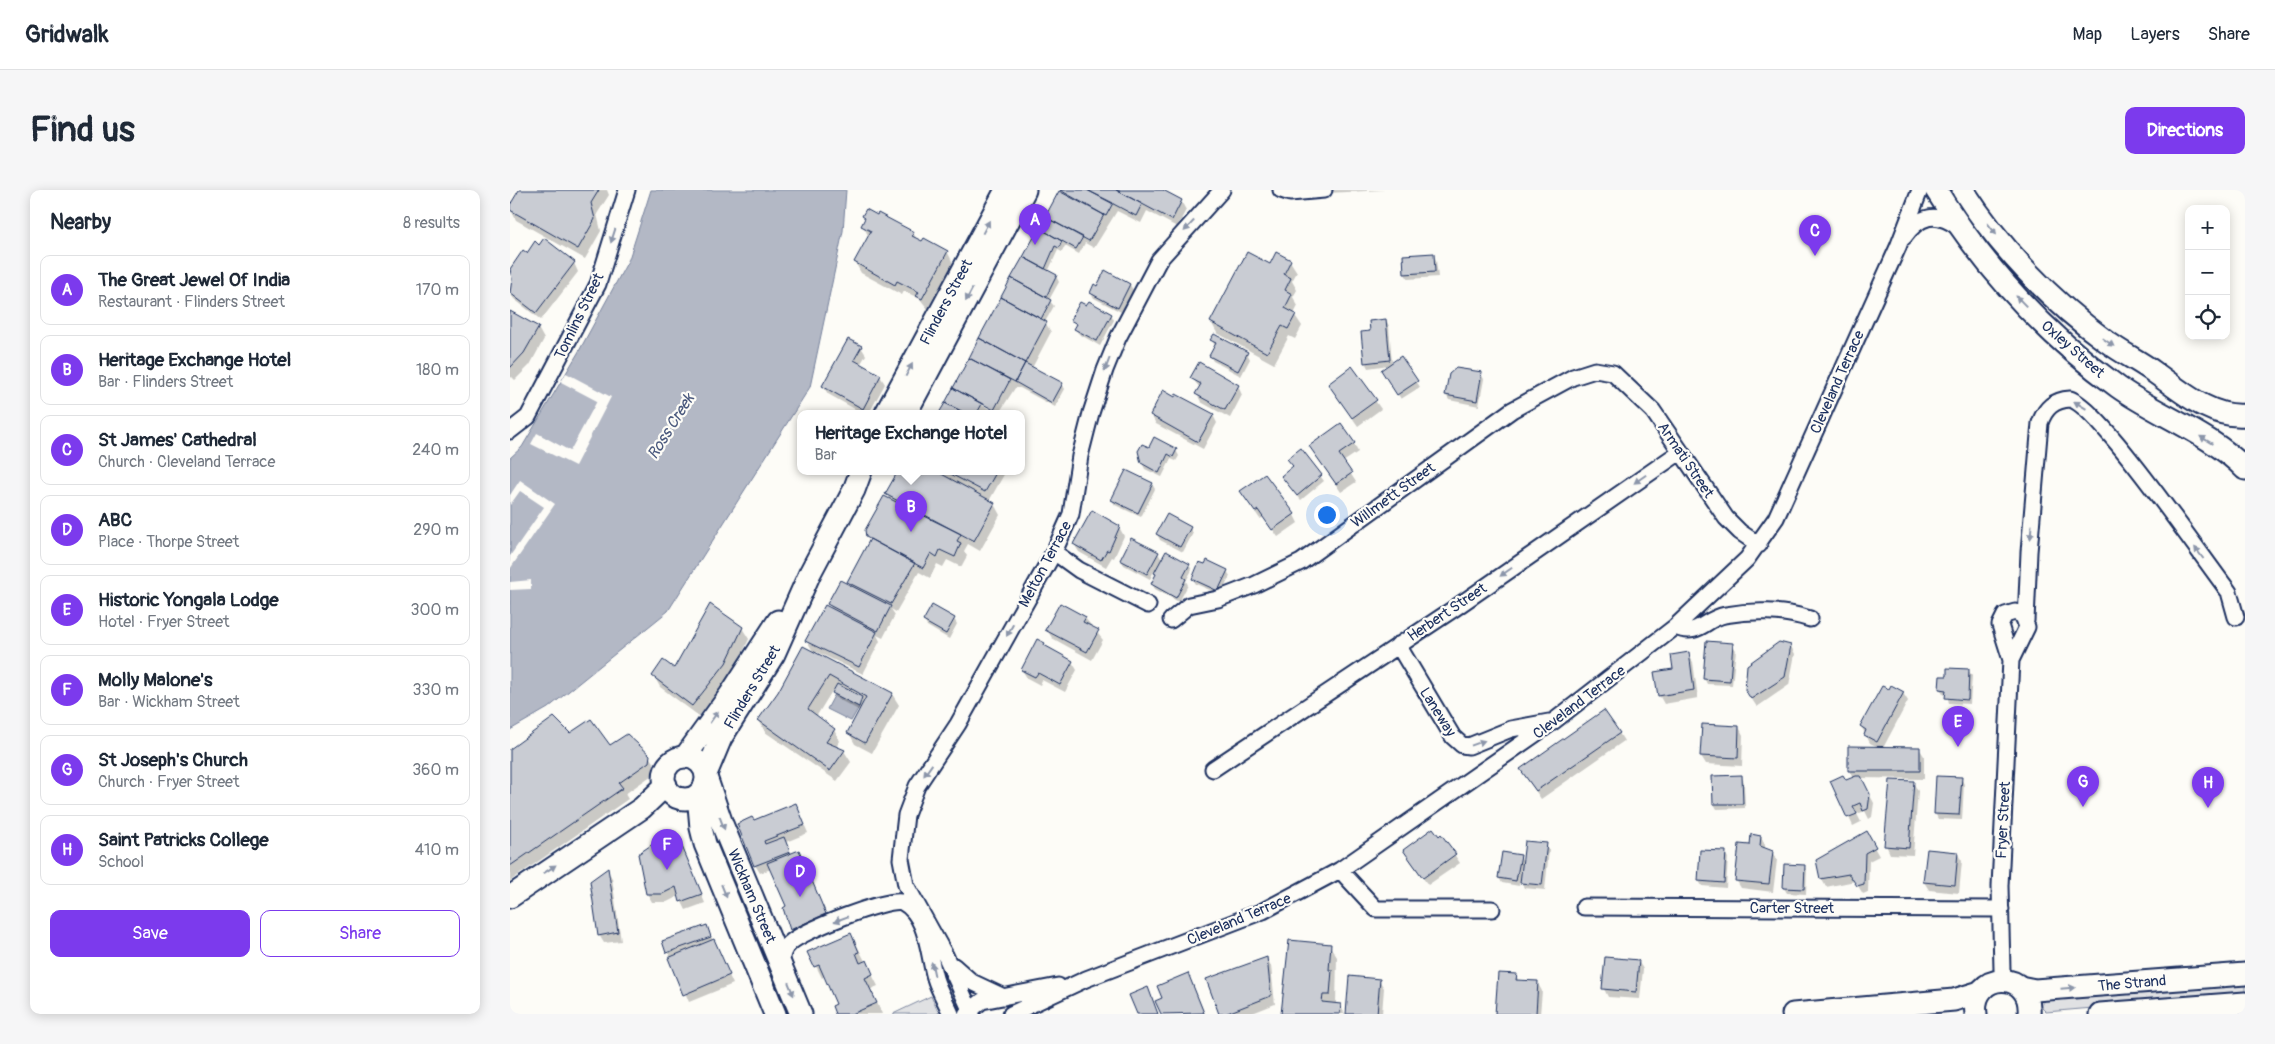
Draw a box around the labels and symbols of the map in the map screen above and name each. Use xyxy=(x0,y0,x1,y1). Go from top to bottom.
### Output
pin: A xyxy=(1019,204,1051,245)
pin: C xyxy=(1799,215,1831,256)
one-way arrow xyxy=(1183,219,1195,231)
one-way arrow xyxy=(981,221,990,234)
one-way arrow xyxy=(1986,222,1997,235)
one-way arrow xyxy=(608,229,616,244)
street label: Flinders Street xyxy=(916,255,977,348)
street label: Tomlins Street xyxy=(550,269,609,362)
one-way arrow xyxy=(965,288,974,301)
one-way arrow xyxy=(2015,295,2027,307)
street label: Oxley Street xyxy=(2037,317,2109,383)
street label: Cleveland Terrace xyxy=(1806,327,1869,437)
one-way arrow xyxy=(2101,337,2115,347)
one-way arrow xyxy=(1103,358,1111,373)
one-way arrow xyxy=(905,363,913,378)
water label: Ross Creek xyxy=(643,389,699,463)
one-way arrow xyxy=(2073,400,2086,409)
street label: Armati Street xyxy=(1653,419,1718,503)
one-way arrow xyxy=(2199,436,2212,445)
street label: Willmett Street xyxy=(1348,458,1440,532)
one-way arrow xyxy=(1633,474,1647,484)
pin: B xyxy=(895,491,927,532)
your location xyxy=(1314,502,1340,528)
street label: Melton Terrace xyxy=(1015,517,1076,611)
one-way arrow xyxy=(2026,524,2034,540)
one-way arrow xyxy=(2194,547,2205,560)
one-way arrow xyxy=(1499,567,1513,577)
street label: Herbert Street xyxy=(1404,578,1491,646)
one-way arrow xyxy=(1006,622,1014,637)
street label: Flinders Street xyxy=(720,641,785,733)
street label: Cleveland Terrace xyxy=(1529,661,1630,743)
street label: Laneway xyxy=(1415,684,1460,741)
pin: E xyxy=(1942,706,1974,747)
one-way arrow xyxy=(709,710,719,724)
one-way arrow xyxy=(1470,739,1485,746)
one-way arrow xyxy=(923,763,933,777)
pin: G xyxy=(2067,766,2099,807)
pin: H xyxy=(2192,767,2224,808)
street label: Fryer Street xyxy=(1992,780,2015,859)
one-way arrow xyxy=(718,816,726,830)
pin: F xyxy=(651,829,683,870)
street label: Wickham Street xyxy=(723,846,780,947)
pin: D xyxy=(784,856,816,897)
one-way arrow xyxy=(543,864,557,874)
one-way arrow xyxy=(720,884,728,899)
street label: Cleveland Terrace xyxy=(1184,889,1295,950)
street label: Carter Street xyxy=(1750,899,1835,918)
one-way arrow xyxy=(833,916,848,924)
one-way arrow xyxy=(929,961,937,977)
street label: The Strand xyxy=(2097,971,2167,996)
one-way arrow xyxy=(787,982,795,997)
one-way arrow xyxy=(2060,983,2076,991)

